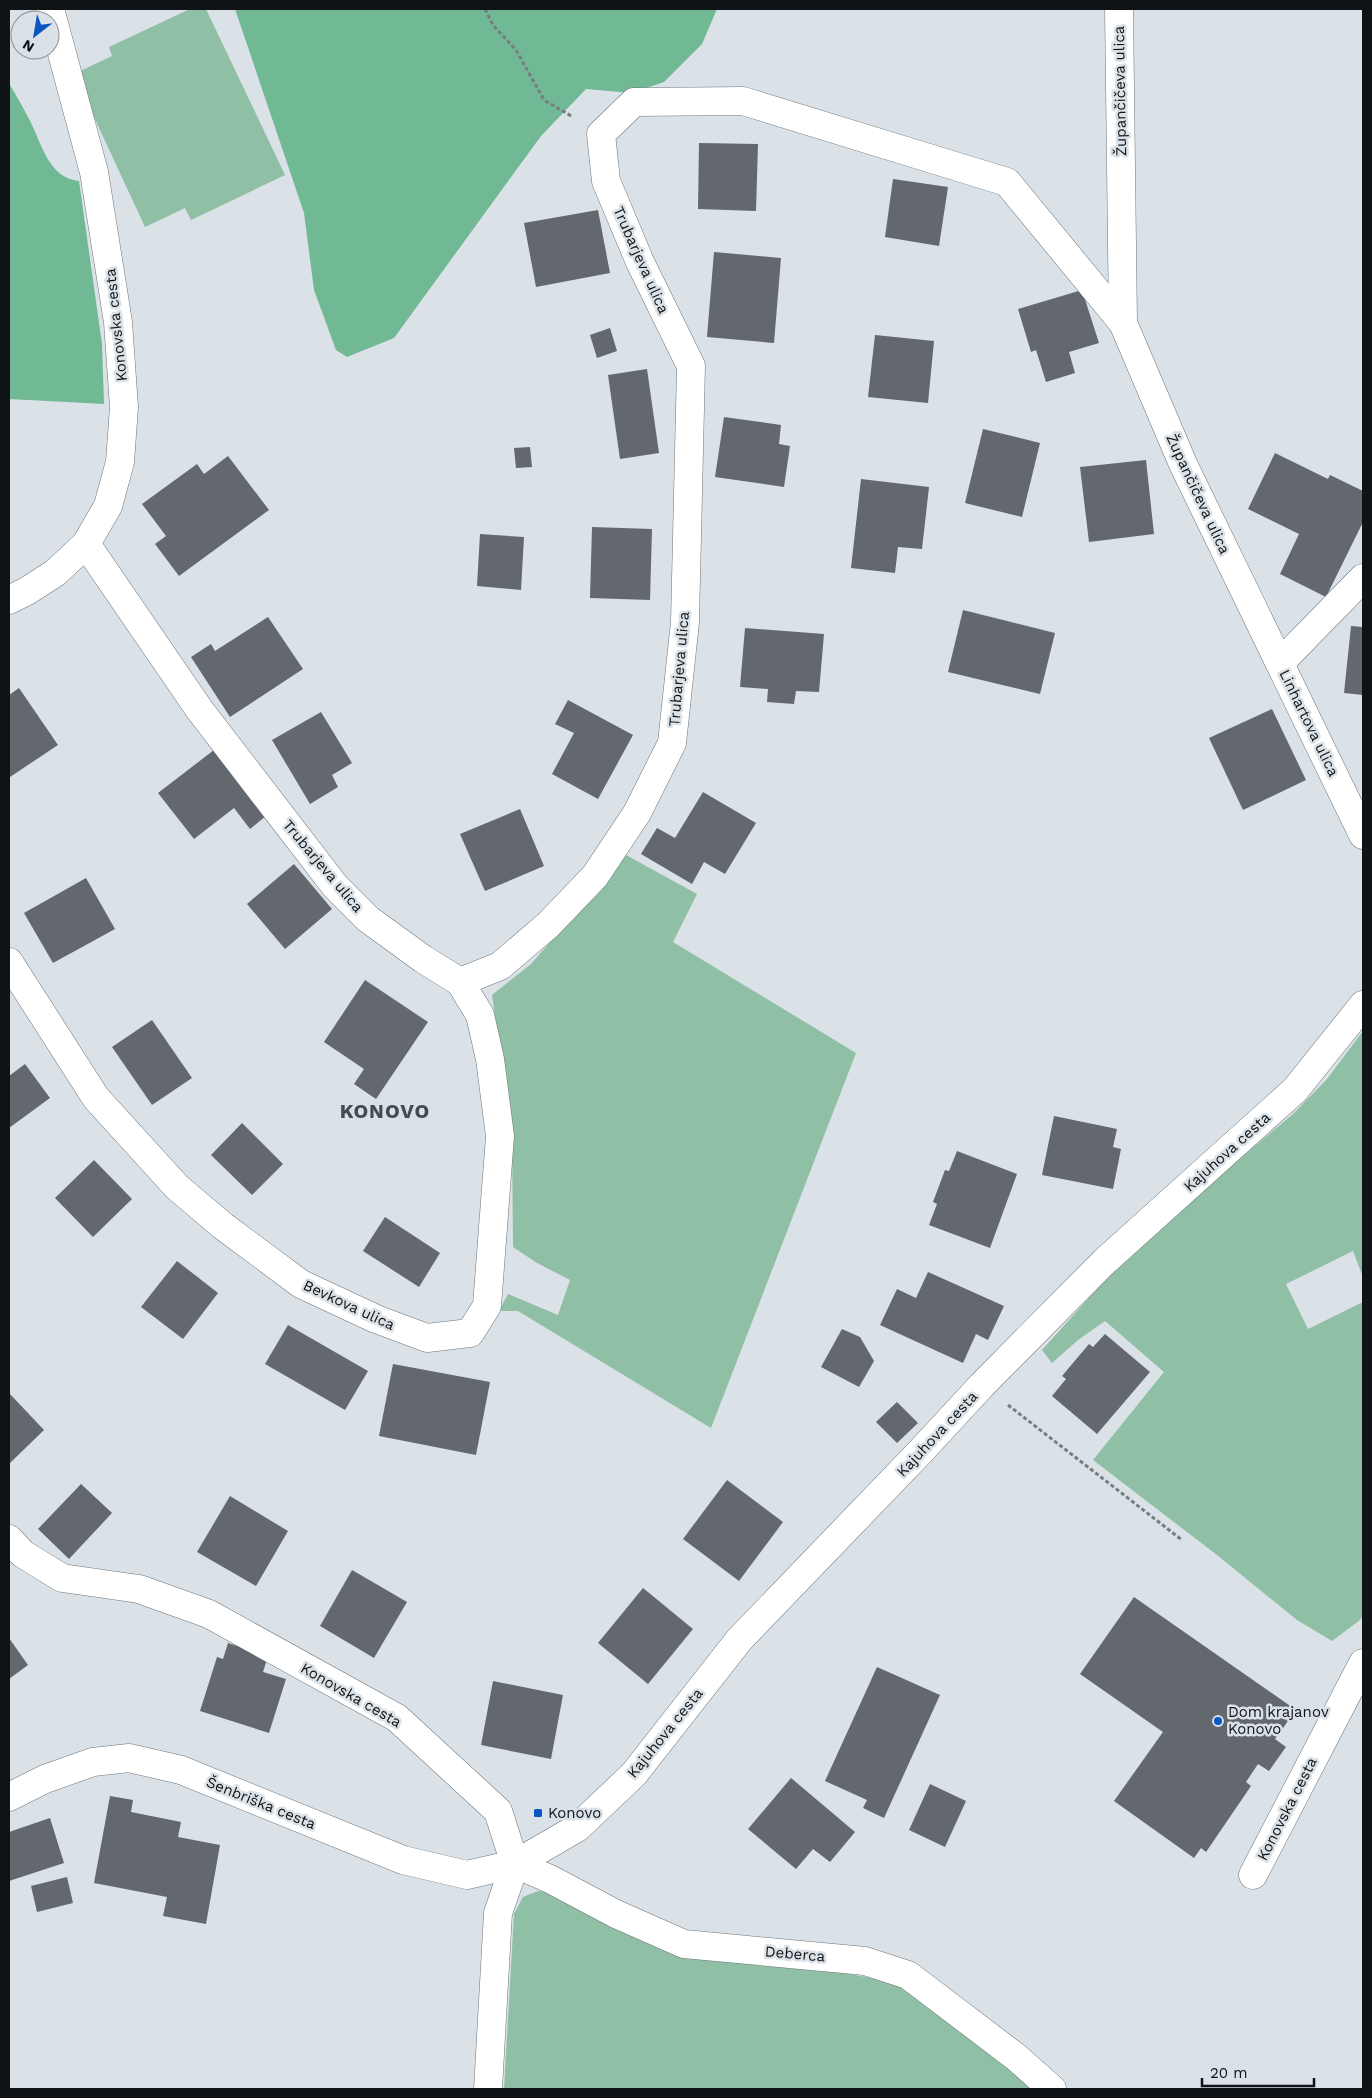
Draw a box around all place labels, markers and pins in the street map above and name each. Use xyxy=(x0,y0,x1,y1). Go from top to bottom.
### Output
place label: Dom krajanov Konovo xyxy=(1228,1703,1329,1738)
marker: Dom krajanov Konovo xyxy=(1212,1715,1224,1727)
place label: Konovo xyxy=(548,1804,601,1822)
marker: Konovo xyxy=(532,1807,544,1819)

